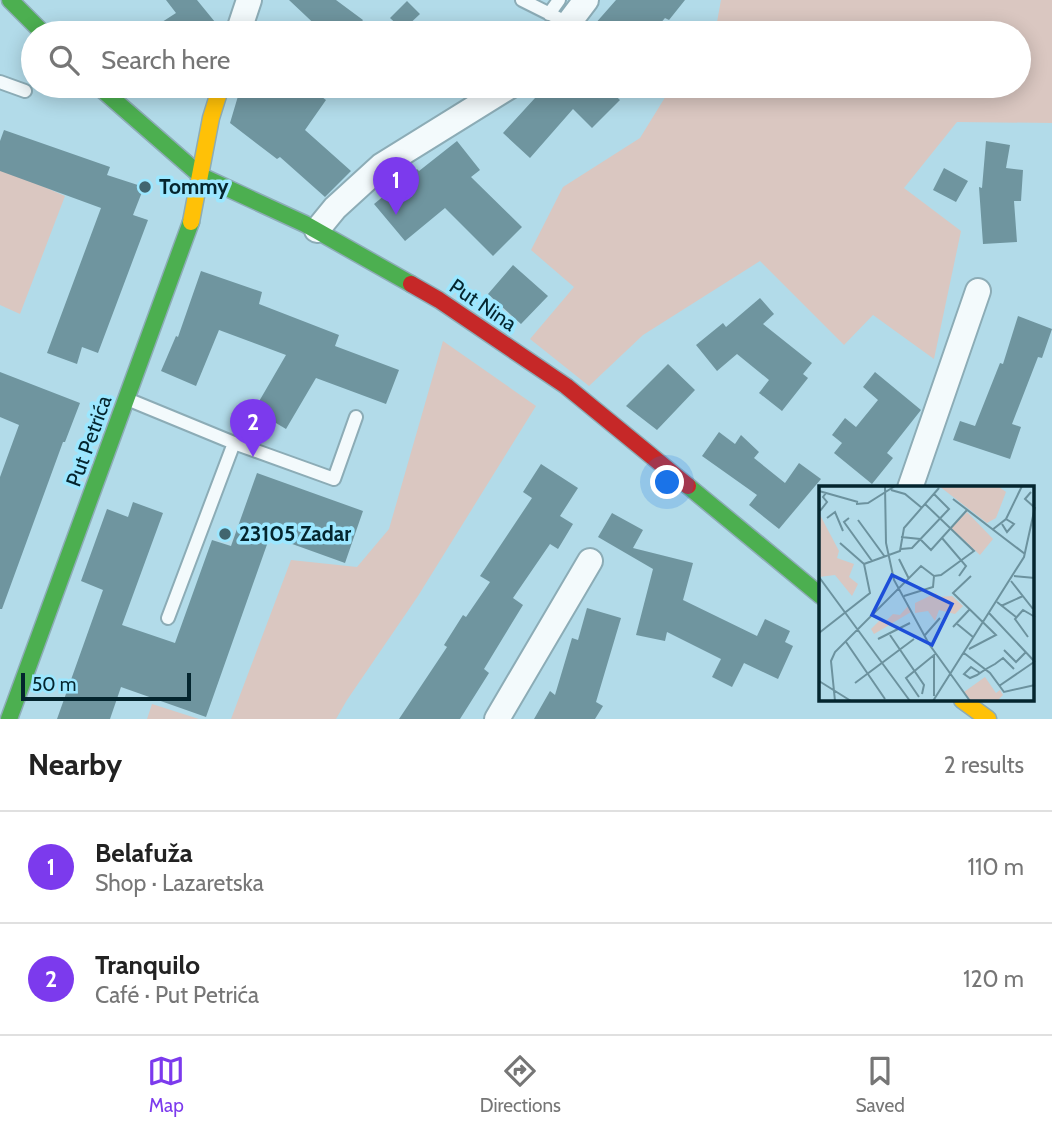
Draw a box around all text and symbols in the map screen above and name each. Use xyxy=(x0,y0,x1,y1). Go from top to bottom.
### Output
search box xyxy=(21,21,1031,98)
icon: search xyxy=(45,41,83,79)
text: Search here xyxy=(101,44,230,76)
pin: 1 xyxy=(373,157,419,215)
place label: Tommy xyxy=(159,174,229,199)
marker: Tommy xyxy=(137,179,153,195)
street label: Put Nina xyxy=(445,273,522,336)
street label: Put Petrića xyxy=(61,392,117,490)
pin: 2 xyxy=(230,399,276,457)
your location xyxy=(650,465,684,499)
inset map xyxy=(819,486,1034,702)
place label: 23105 Zadar xyxy=(239,521,351,546)
marker: 23105 Zadar xyxy=(217,526,233,542)
scale bar xyxy=(21,670,191,702)
text: 50 m xyxy=(32,673,76,696)
text: Nearby xyxy=(28,746,122,783)
text: 2 results xyxy=(944,751,1024,779)
text: Belafuža xyxy=(95,837,193,869)
text: 1 xyxy=(47,853,55,881)
text: 110 m xyxy=(968,853,1024,881)
text: Shop · Lazaretska xyxy=(95,869,264,897)
text: Tranquilo xyxy=(95,949,200,981)
text: 2 xyxy=(45,965,57,993)
text: 120 m xyxy=(963,965,1024,993)
text: Café · Put Petrića xyxy=(95,981,259,1009)
tab: Map xyxy=(147,1052,185,1117)
tab: Directions xyxy=(480,1052,561,1117)
tab: Saved xyxy=(855,1052,905,1117)

